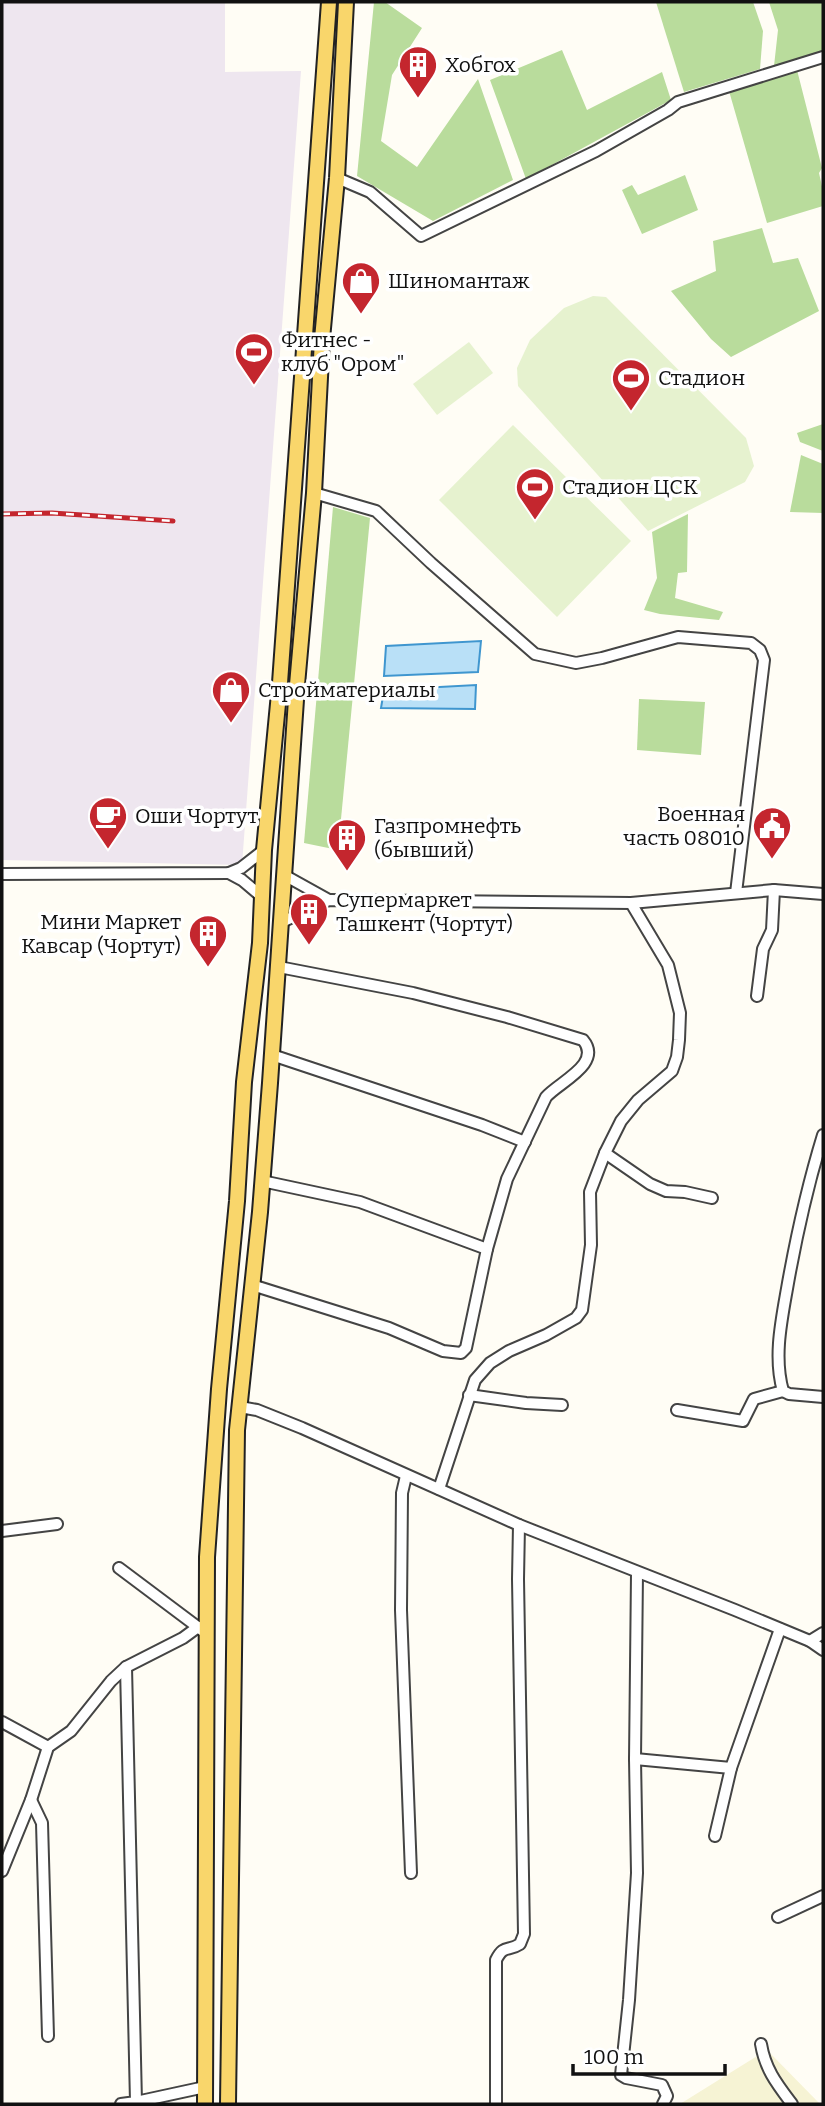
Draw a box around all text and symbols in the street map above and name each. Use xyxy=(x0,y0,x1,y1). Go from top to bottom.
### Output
building icon: Хобгох xyxy=(397,44,439,99)
place label: Хобгох xyxy=(445,52,516,78)
shop icon: Шиномантаж xyxy=(340,260,382,315)
place label: Шиномантаж xyxy=(388,268,530,294)
place label: Фитнес - клуб "Ором" xyxy=(281,327,404,377)
sports icon: Фитнес - клуб "Ором" xyxy=(233,331,275,386)
sports icon: Стадион xyxy=(610,357,652,412)
place label: Стадион xyxy=(658,365,745,391)
sports icon: Стадион ЦСК xyxy=(514,466,556,521)
place label: Стадион ЦСК xyxy=(562,474,698,500)
shop icon: Стройматериалы xyxy=(210,669,252,724)
place label: Стройматериалы xyxy=(258,677,436,703)
cafe icon: Оши Чортут xyxy=(87,795,129,850)
place label: Военная часть 08010 xyxy=(623,801,745,851)
place label: Оши Чортут xyxy=(135,803,259,829)
public building icon: Военная часть 08010 xyxy=(751,805,793,860)
place label: Газпромнефть (бывший) xyxy=(374,813,521,863)
building icon: Газпромнефть (бывший) xyxy=(326,817,368,872)
place label: Супермаркет Ташкент (Чортут) xyxy=(336,887,513,937)
building icon: Супермаркет Ташкент (Чортут) xyxy=(288,891,330,946)
place label: Мини Маркет Кавсар (Чортут) xyxy=(21,909,181,959)
building icon: Мини Маркет Кавсар (Чортут) xyxy=(187,913,229,968)
scale bar xyxy=(573,2032,725,2076)
text: 100 m xyxy=(584,2044,644,2070)

